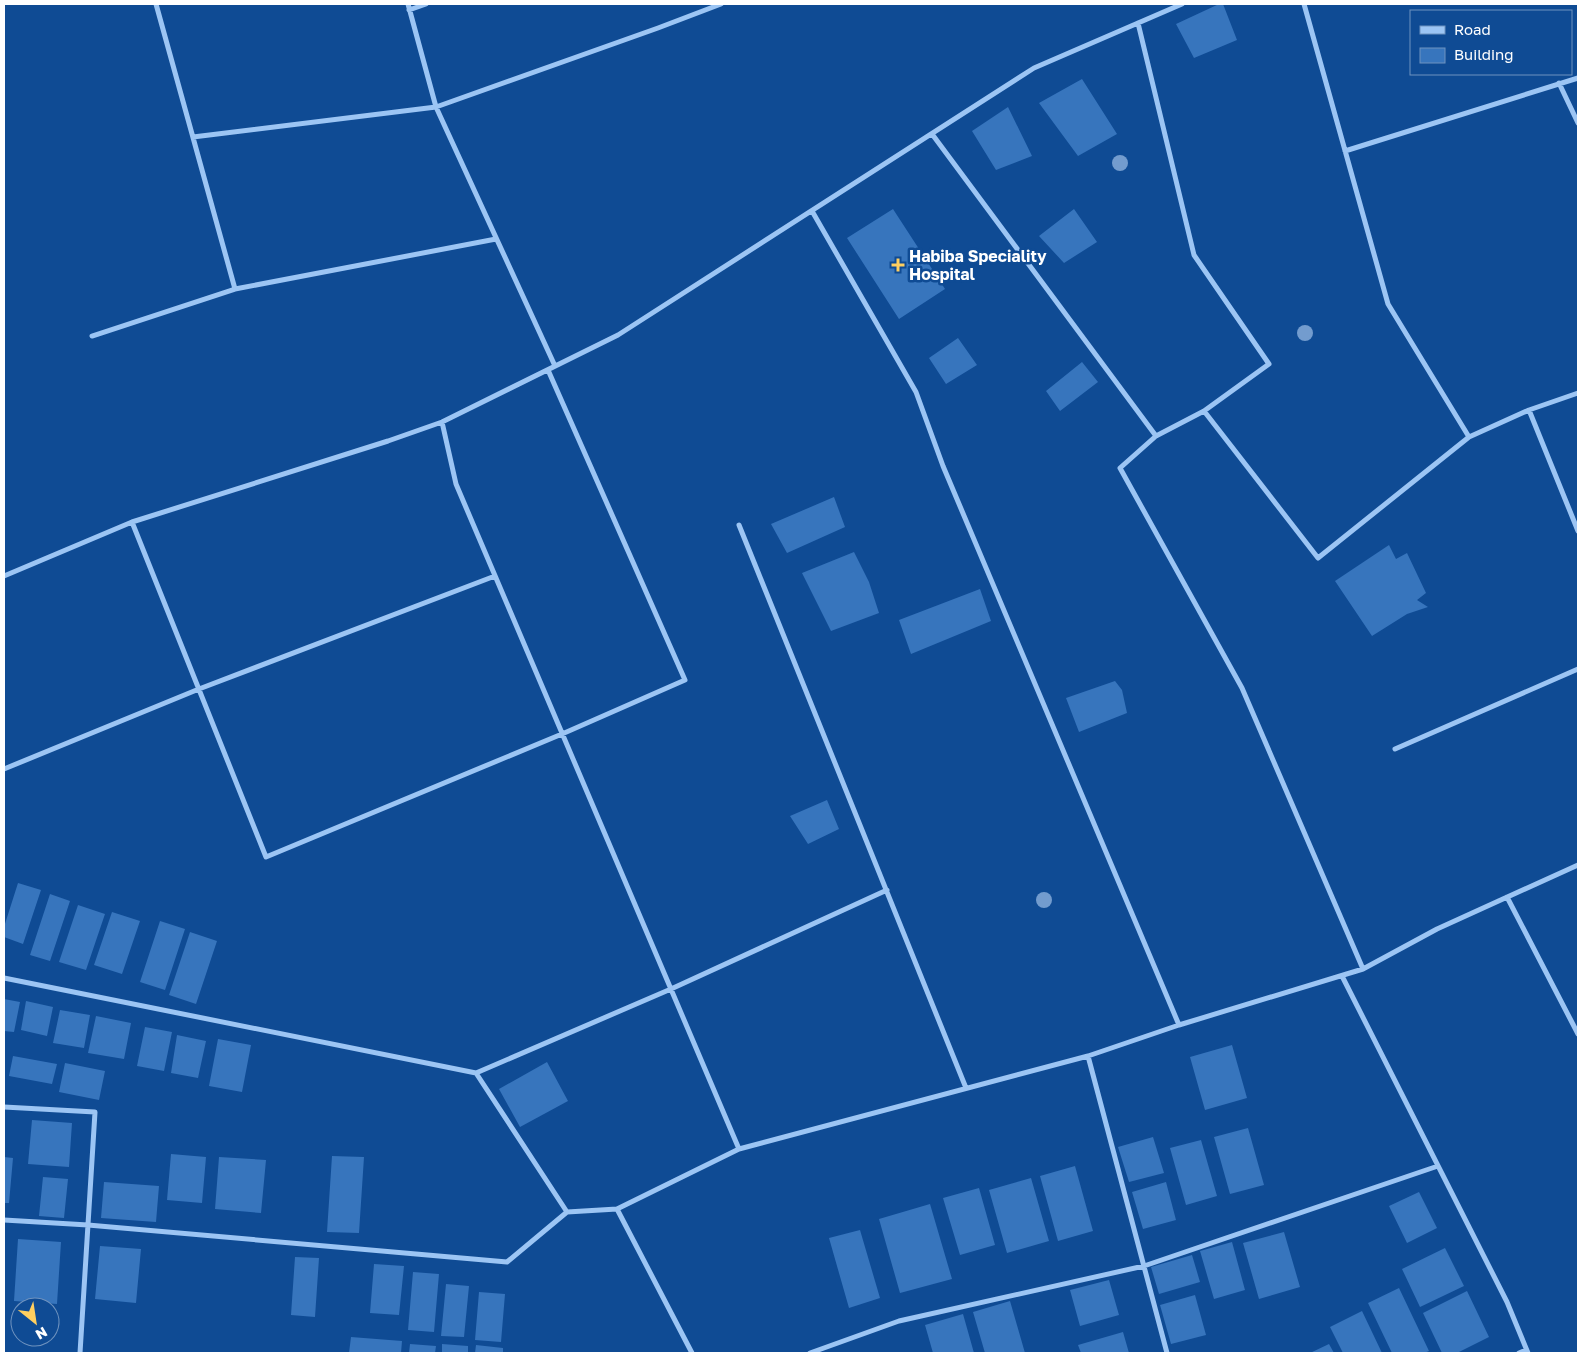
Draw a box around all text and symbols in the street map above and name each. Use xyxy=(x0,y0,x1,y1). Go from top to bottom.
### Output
legend xyxy=(1410,10,1572,75)
text: Road xyxy=(1454,20,1491,38)
text: Building xyxy=(1454,45,1514,63)
place label: Habiba Speciality Hospital xyxy=(909,246,1047,284)
marker: Habiba Speciality Hospital xyxy=(891,258,905,272)
north arrow xyxy=(10,1297,60,1347)
text: N xyxy=(33,1324,51,1344)

